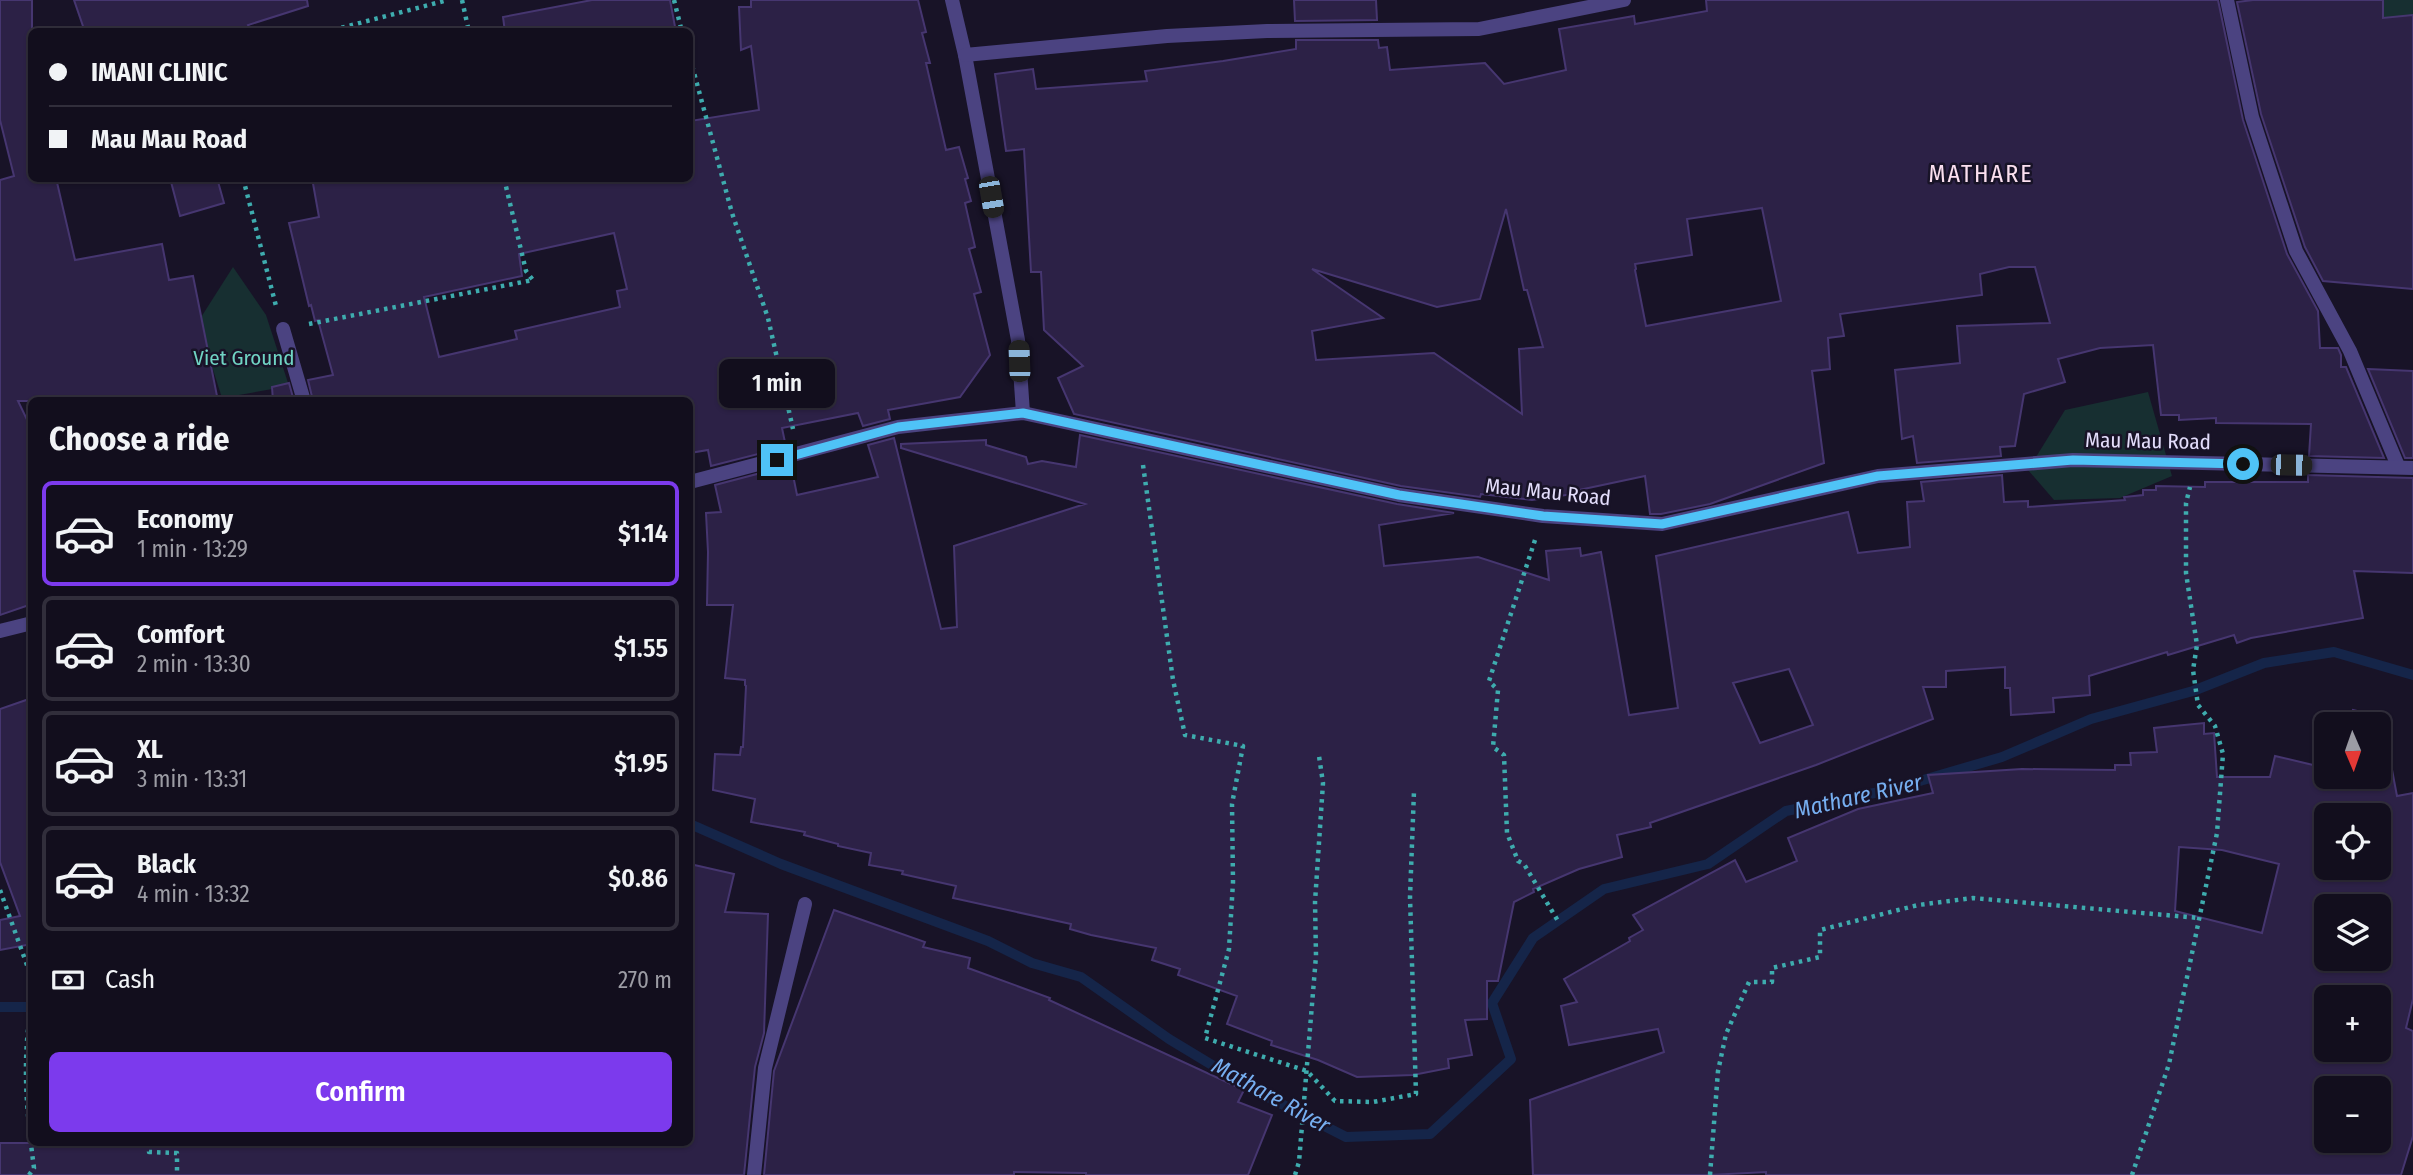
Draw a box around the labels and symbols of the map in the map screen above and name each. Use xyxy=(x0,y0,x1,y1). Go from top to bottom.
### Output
district label: MATHARE xyxy=(1928,160,2034,188)
car xyxy=(978,174,1005,220)
car xyxy=(1008,340,1031,382)
park label: Viet Ground xyxy=(193,345,295,371)
callout: 1 min xyxy=(719,358,835,407)
street label: Mau Mau Road xyxy=(2085,427,2211,455)
route end xyxy=(761,444,793,476)
route start xyxy=(2227,448,2259,480)
car xyxy=(2270,454,2313,476)
street label: Mau Mau Road xyxy=(1484,472,1612,512)
north arrow xyxy=(2314,712,2390,789)
water label: Mathare River xyxy=(1791,767,1926,824)
water label: Mathare River xyxy=(1207,1051,1336,1139)

